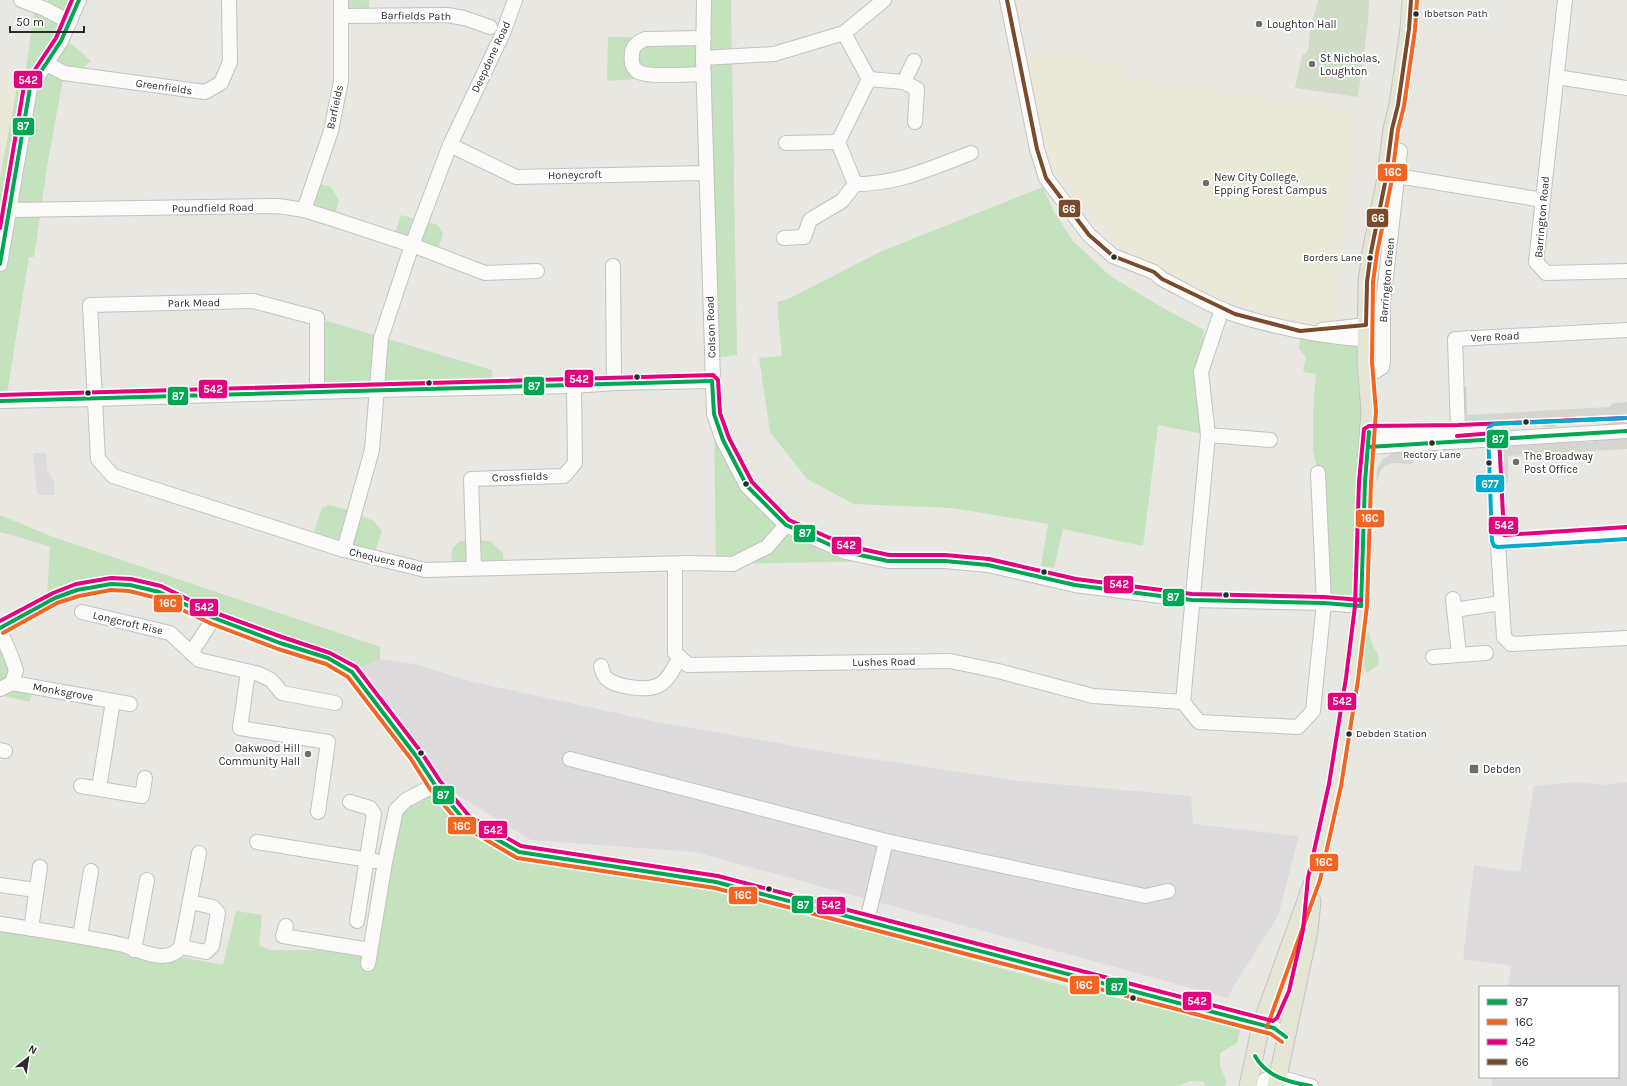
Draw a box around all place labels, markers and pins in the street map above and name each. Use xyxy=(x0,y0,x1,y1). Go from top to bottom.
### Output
place label: Ibbetson Path xyxy=(1424,8,1488,20)
marker: Ibbetson Path xyxy=(1411,9,1421,19)
place label: Loughton Hall xyxy=(1267,18,1337,31)
marker: Loughton Hall xyxy=(1254,19,1264,29)
place label: St Nicholas, Loughton xyxy=(1320,52,1380,78)
marker: St Nicholas, Loughton xyxy=(1307,59,1317,69)
place label: New City College, Epping Forest Campus xyxy=(1214,171,1328,197)
marker: New City College, Epping Forest Campus xyxy=(1201,178,1211,188)
unlabelled marker xyxy=(1109,252,1119,262)
place label: Borders Lane xyxy=(1303,252,1362,264)
marker: Borders Lane xyxy=(1365,253,1375,263)
unlabelled marker xyxy=(632,372,642,382)
unlabelled marker xyxy=(424,378,434,388)
unlabelled marker xyxy=(83,388,93,398)
unlabelled marker xyxy=(1521,417,1531,427)
marker: Rectory Lane xyxy=(1427,438,1437,448)
place label: Rectory Lane xyxy=(1403,449,1461,461)
place label: The Broadway Post Office xyxy=(1524,450,1593,476)
marker: The Broadway Post Office xyxy=(1511,457,1521,467)
unlabelled marker xyxy=(1484,458,1494,468)
unlabelled marker xyxy=(741,479,751,489)
unlabelled marker xyxy=(1039,567,1049,577)
unlabelled marker xyxy=(1221,590,1231,600)
place label: Debden Station xyxy=(1356,728,1427,740)
marker: Debden Station xyxy=(1344,729,1354,739)
place label: Oakwood Hill Community Hall xyxy=(219,742,300,768)
unlabelled marker xyxy=(416,748,426,758)
marker: Oakwood Hill Community Hall xyxy=(303,749,313,759)
marker: Debden xyxy=(1468,763,1480,775)
place label: Debden xyxy=(1483,763,1521,776)
unlabelled marker xyxy=(764,884,774,894)
unlabelled marker xyxy=(1128,993,1138,1003)

